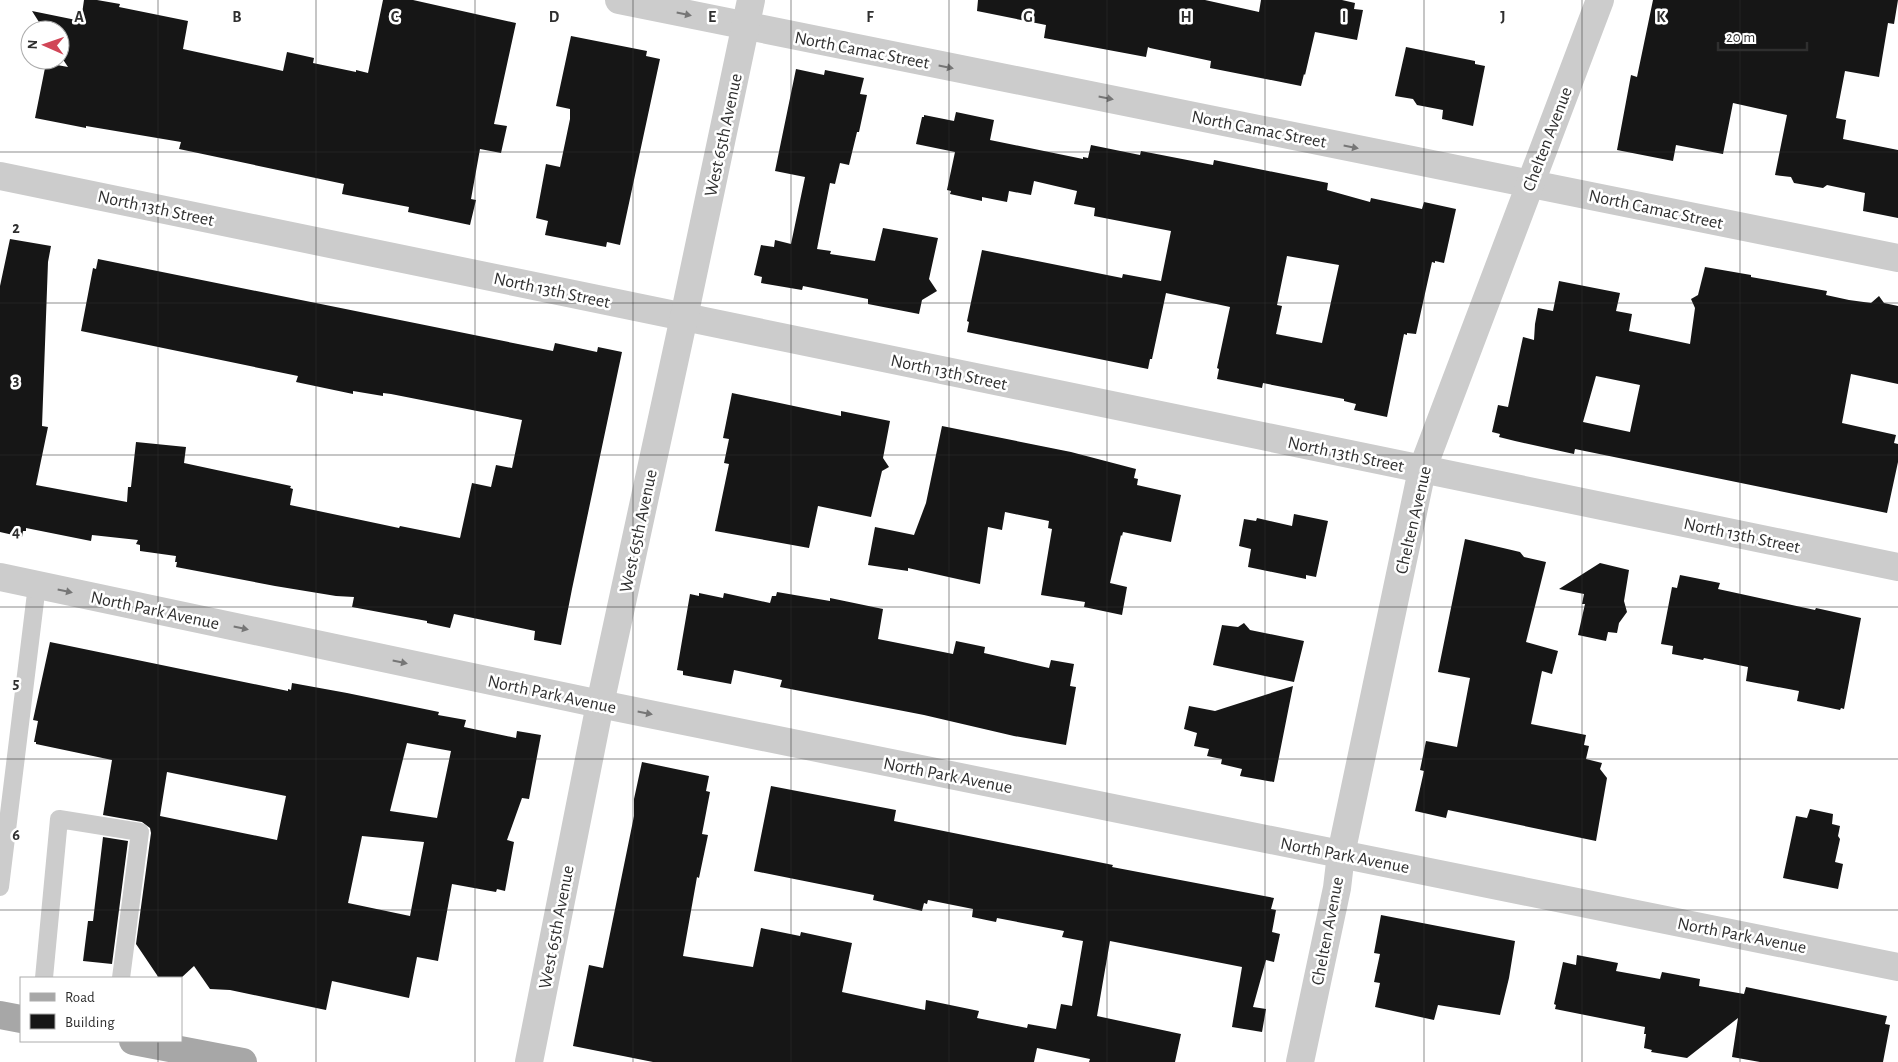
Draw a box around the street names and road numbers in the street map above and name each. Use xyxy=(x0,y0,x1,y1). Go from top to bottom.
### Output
street label: North Camac Street xyxy=(793,29,931,73)
street label: West 65th Avenue xyxy=(702,72,746,198)
street label: Chelten Avenue xyxy=(1520,85,1576,194)
street label: North Camac Street xyxy=(1190,108,1328,152)
street label: North Camac Street xyxy=(1587,187,1725,233)
street label: North 13th Street xyxy=(96,188,216,230)
street label: North 13th Street xyxy=(492,270,612,312)
street label: North 13th Street xyxy=(889,352,1009,394)
street label: North 13th Street xyxy=(1286,434,1406,476)
street label: Chelten Avenue xyxy=(1393,465,1435,576)
street label: West 65th Avenue xyxy=(617,468,661,594)
street label: North 13th Street xyxy=(1682,515,1802,557)
street label: North Park Avenue xyxy=(89,589,221,633)
street label: North Park Avenue xyxy=(486,673,618,717)
street label: North Park Avenue xyxy=(882,755,1014,797)
street label: North Park Avenue xyxy=(1279,835,1411,877)
street label: West 65th Avenue xyxy=(536,864,578,990)
street label: Chelten Avenue xyxy=(1309,875,1347,987)
street label: North Park Avenue xyxy=(1676,915,1808,957)

